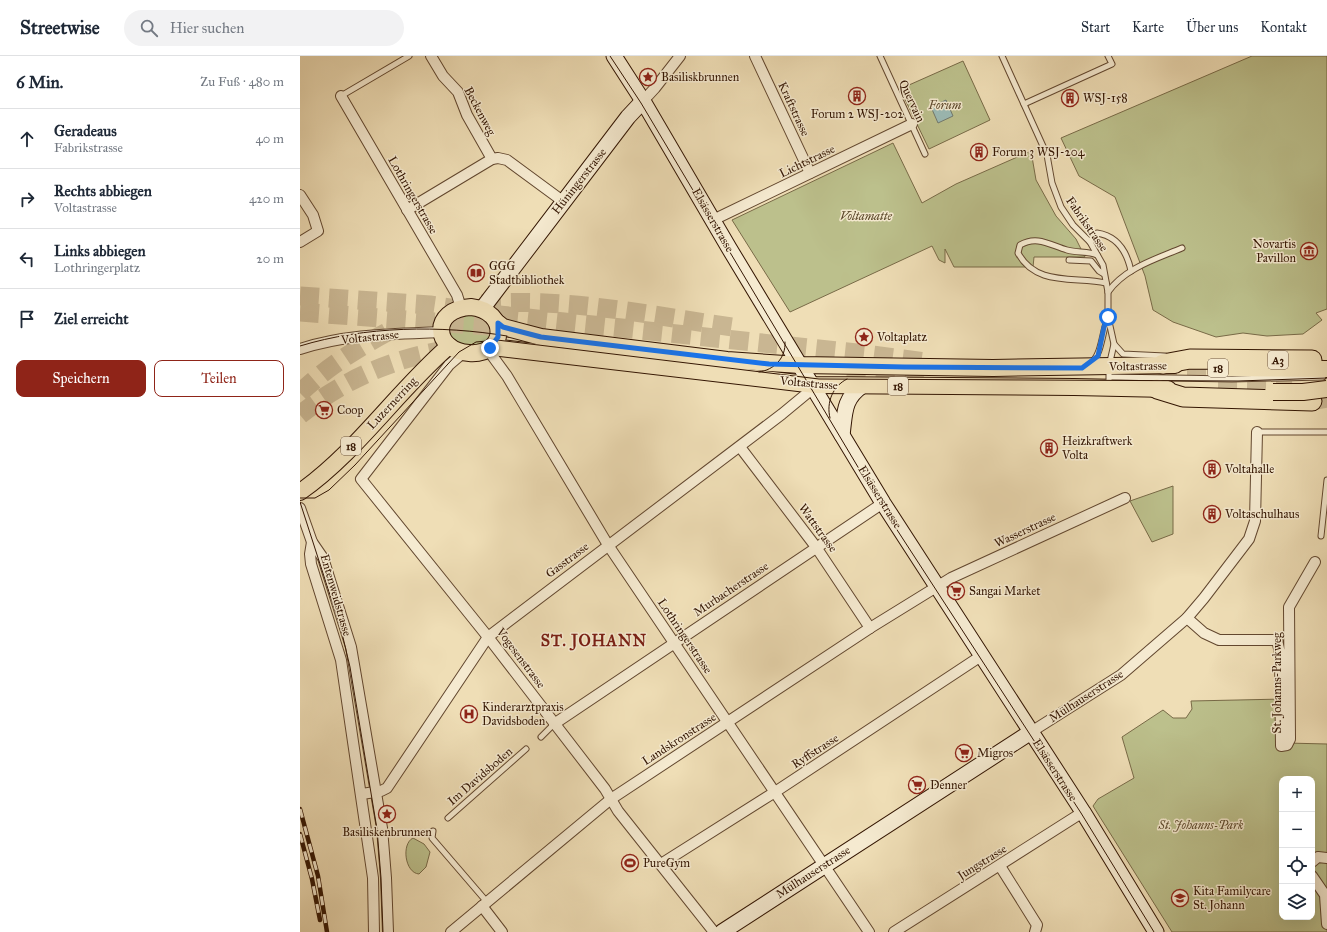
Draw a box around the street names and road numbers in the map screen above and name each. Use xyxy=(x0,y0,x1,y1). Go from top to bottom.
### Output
street label: Quervain xyxy=(896,78,928,125)
street label: Kraftstrasse xyxy=(775,80,813,138)
street label: Beckenweg xyxy=(460,84,499,139)
street label: Lichtstrasse xyxy=(777,142,837,180)
street label: Hüningerstrasse xyxy=(549,145,610,217)
street label: Lothringerstrasse xyxy=(384,154,441,237)
street label: Elsässerstrasse xyxy=(689,186,737,254)
street label: Fabrikstrasse xyxy=(1063,194,1111,254)
street label: Voltastrasse xyxy=(339,327,400,347)
road number: A3 xyxy=(1268,351,1288,369)
street label: Voltastrasse xyxy=(1108,358,1167,374)
road number: 18 xyxy=(1208,359,1228,377)
street label: Voltastrasse xyxy=(778,373,839,393)
street label: Luzernerring xyxy=(364,374,421,433)
road number: 18 xyxy=(888,377,908,395)
road number: 18 xyxy=(341,437,361,455)
street label: Elsässerstrasse xyxy=(855,463,905,531)
street label: Wattstrasse xyxy=(796,501,840,555)
street label: Wasserstrasse xyxy=(992,510,1058,550)
street label: Gasstrasse xyxy=(543,539,591,581)
street label: Entenweidstrasse xyxy=(318,552,354,638)
street label: Murbacherstrasse xyxy=(691,559,771,619)
street label: Lothringerstrasse xyxy=(654,596,715,677)
street label: Vogesenstrasse xyxy=(492,624,548,692)
street label: St. Johanns-Parkweg xyxy=(1270,632,1285,733)
street label: Mülhauserstrasse xyxy=(1046,667,1126,725)
street label: Landskronstrasse xyxy=(639,710,719,768)
street label: Ryffstrasse xyxy=(789,731,841,771)
street label: Elsässerstrasse xyxy=(1030,736,1080,804)
street label: Im Davidsboden xyxy=(445,744,516,808)
street label: Jungstrasse xyxy=(953,841,1010,884)
street label: Mülhauserstrasse xyxy=(773,843,853,901)

